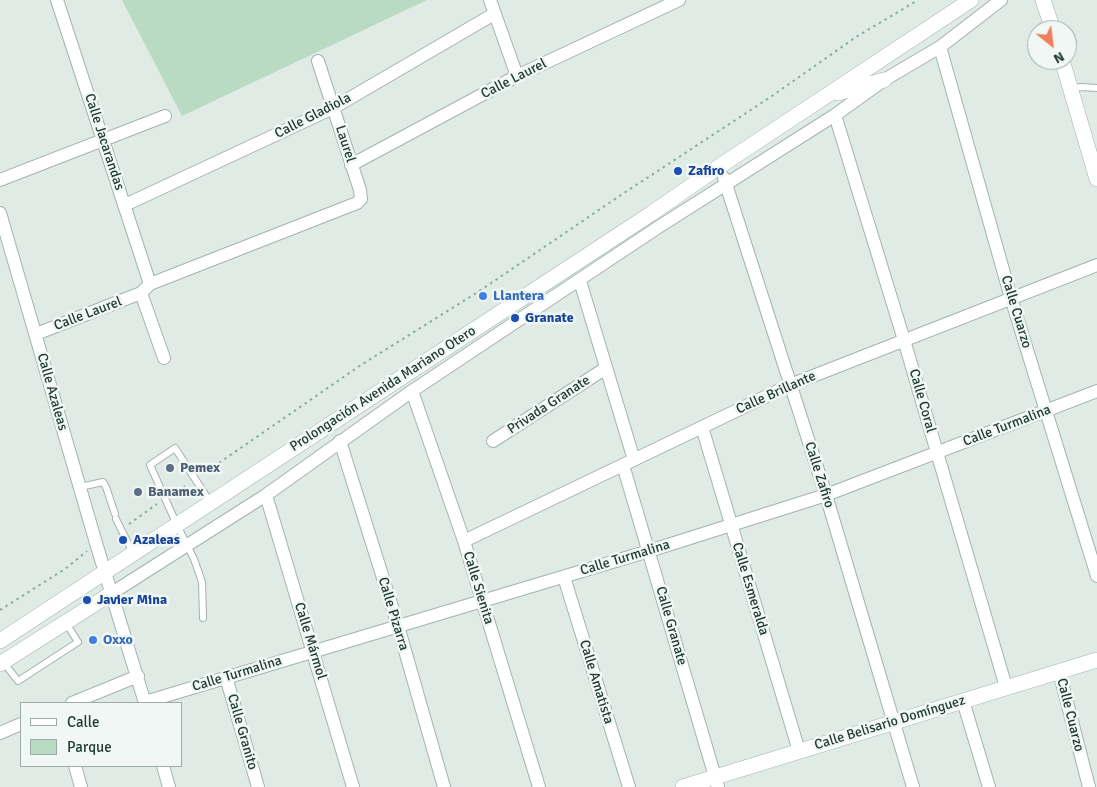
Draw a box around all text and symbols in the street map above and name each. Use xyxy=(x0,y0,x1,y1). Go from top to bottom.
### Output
north arrow xyxy=(1027,20,1077,70)
text: N xyxy=(1051,48,1067,67)
street label: Calle Laurel xyxy=(478,55,550,103)
street label: Calle Gladiola xyxy=(272,90,354,142)
street label: Calle Jacarandas xyxy=(80,92,128,192)
street label: Laurel xyxy=(331,123,359,165)
place label: Zafiro xyxy=(688,163,724,179)
marker: Zafiro xyxy=(672,165,684,177)
street label: Calle Cuarzo xyxy=(997,274,1035,350)
place label: Llantera xyxy=(493,288,544,304)
marker: Llantera xyxy=(477,290,489,302)
street label: Calle Laurel xyxy=(52,293,124,335)
place label: Granate xyxy=(525,310,574,326)
marker: Granate xyxy=(509,312,521,324)
street label: Prolongación Avenida Mariano Otero xyxy=(287,323,479,455)
street label: Calle Azaleas xyxy=(33,351,71,433)
street label: Calle Coral xyxy=(905,367,939,435)
street label: Calle Brillante xyxy=(734,368,818,418)
street label: Privada Granate xyxy=(504,372,594,438)
street label: Calle Turmalina xyxy=(961,402,1053,450)
street label: Calle Zafiro xyxy=(800,440,838,510)
place label: Pemex xyxy=(180,460,220,476)
marker: Pemex xyxy=(164,462,176,474)
place label: Banamex xyxy=(148,484,204,500)
marker: Banamex xyxy=(132,486,144,498)
place label: Azaleas xyxy=(133,532,180,548)
marker: Azaleas xyxy=(117,534,129,546)
street label: Calle Turmalina xyxy=(578,536,672,580)
street label: Calle Esmeralda xyxy=(728,540,772,638)
street label: Calle Sienita xyxy=(459,549,497,627)
street label: Calle Pizarra xyxy=(374,575,412,653)
street label: Calle Granate xyxy=(652,585,690,667)
place label: Javier Mina xyxy=(97,592,167,608)
marker: Javier Mina xyxy=(81,594,93,606)
street label: Calle Mármol xyxy=(290,600,330,682)
place label: Oxxo xyxy=(103,632,133,648)
marker: Oxxo xyxy=(87,634,99,646)
street label: Calle Amatista xyxy=(575,638,617,726)
street label: Calle Turmalina xyxy=(190,652,284,696)
street label: Calle Cuarzo xyxy=(1053,676,1087,754)
street label: Calle Granito xyxy=(223,692,261,772)
street label: Calle Belisario Domínguez xyxy=(813,692,967,754)
legend xyxy=(20,702,182,767)
text: Calle xyxy=(67,713,100,731)
text: Parque xyxy=(67,738,112,756)

